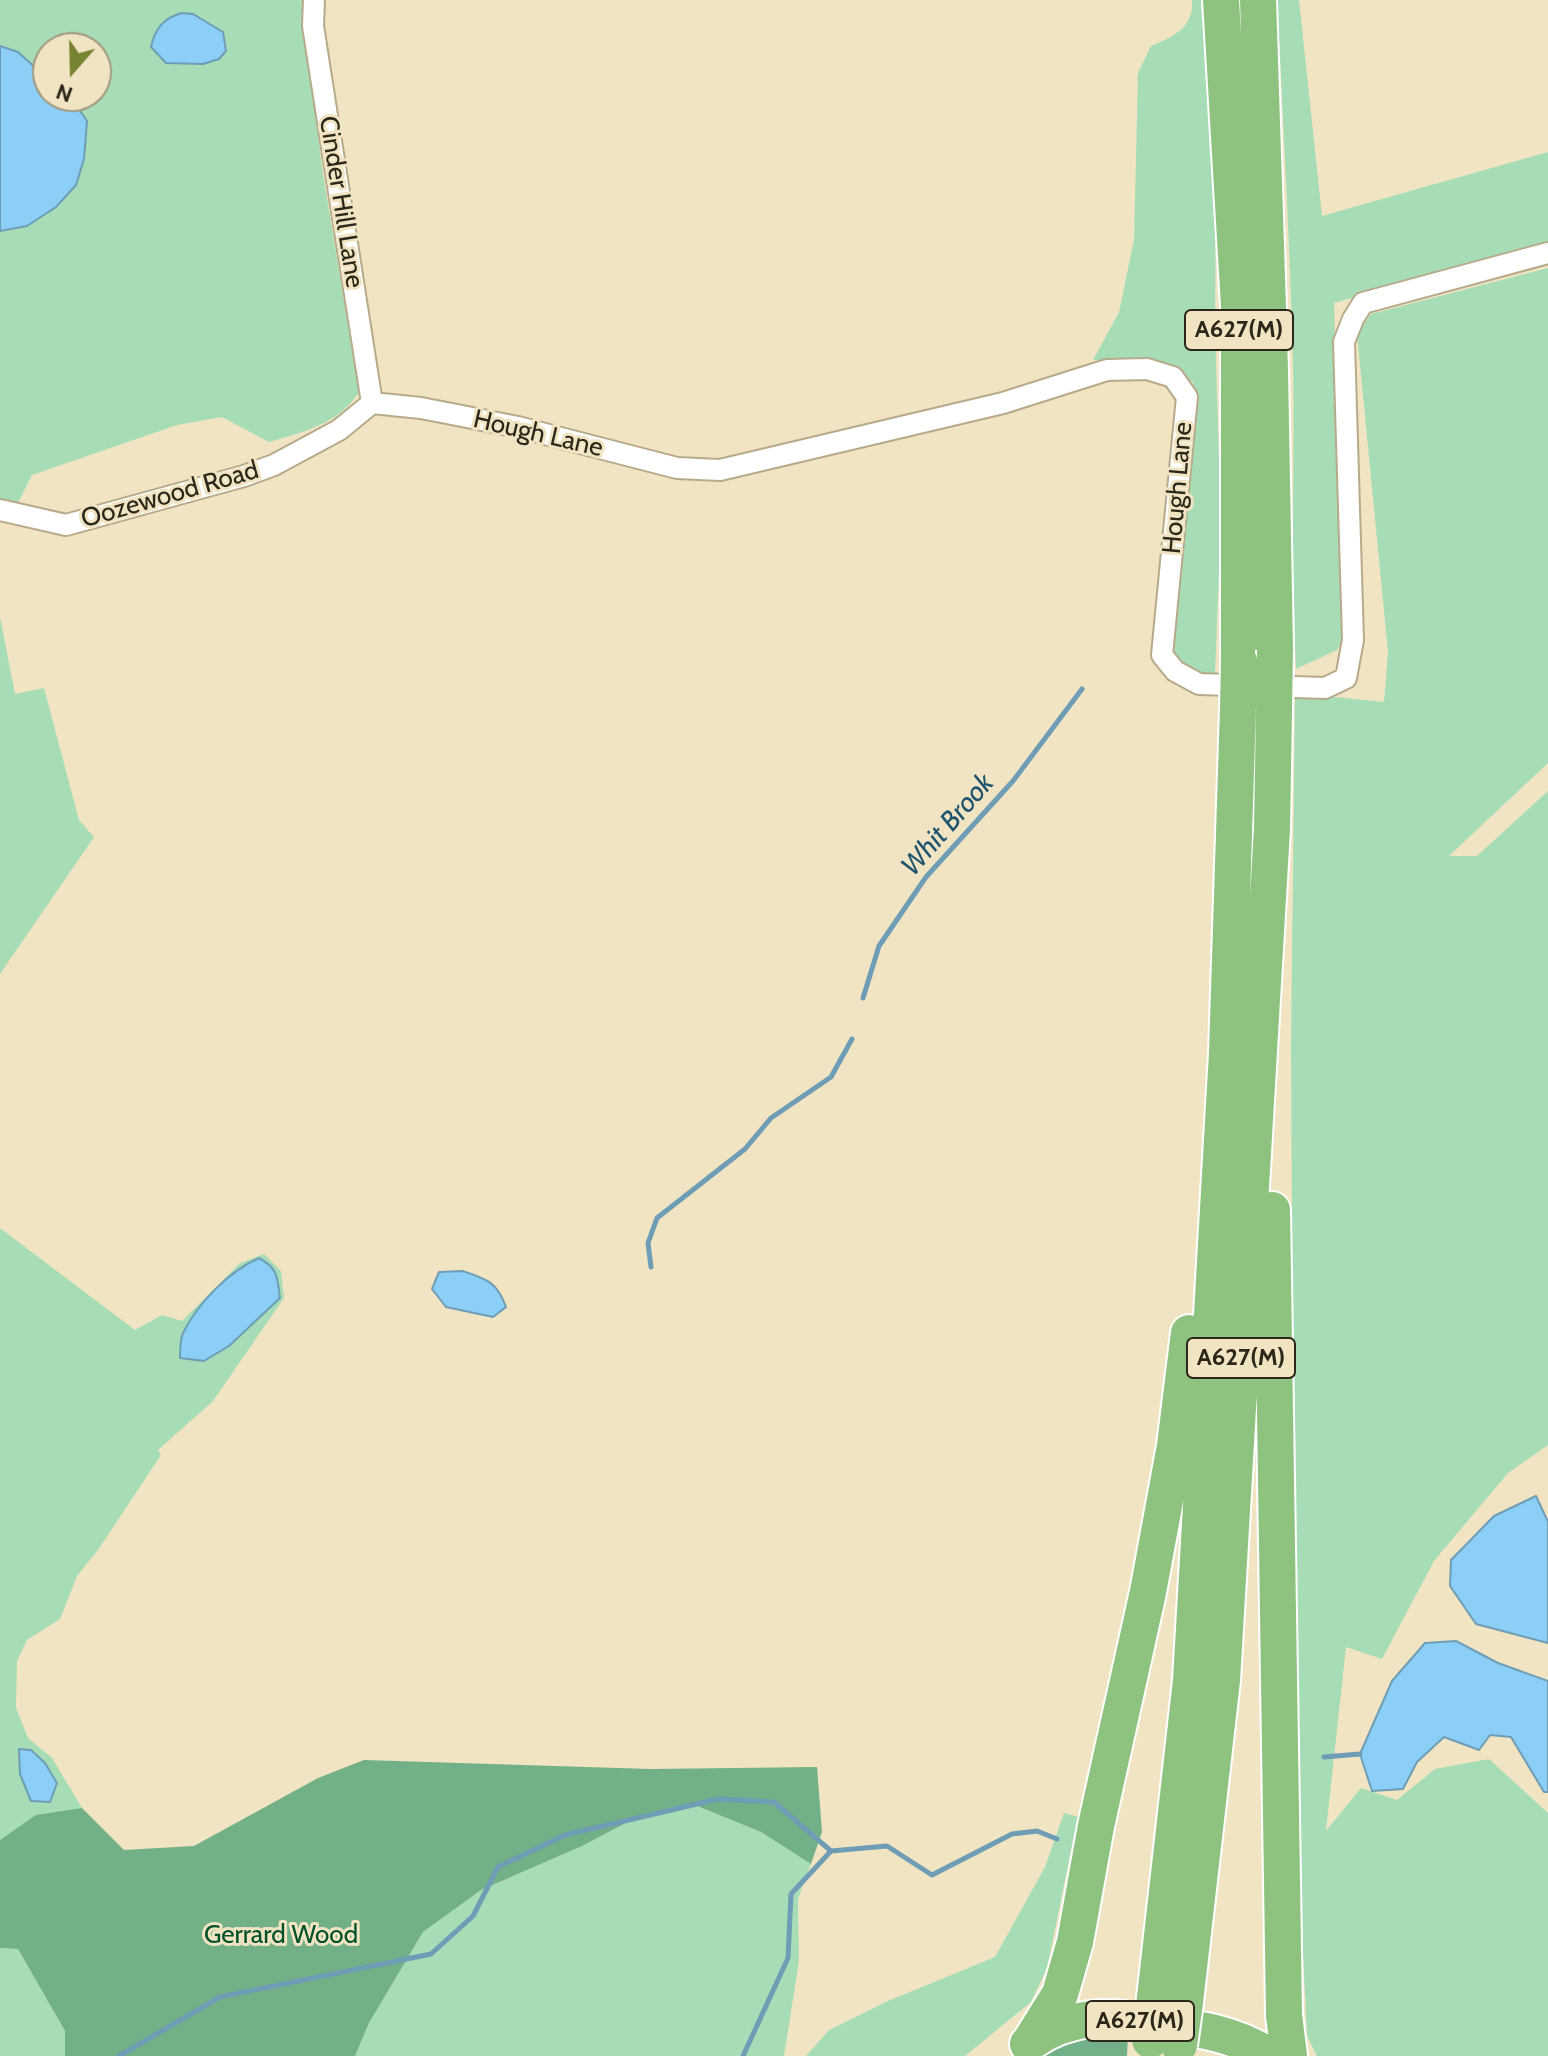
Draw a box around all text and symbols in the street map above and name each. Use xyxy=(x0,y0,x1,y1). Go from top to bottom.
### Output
north arrow xyxy=(32,32,112,112)
text: N xyxy=(52,78,76,108)
street label: Cinder Hill Lane xyxy=(312,114,370,290)
road number: A627(M) xyxy=(1185,310,1293,350)
street label: Hough Lane xyxy=(470,404,606,464)
street label: Hough Lane xyxy=(1157,421,1199,555)
street label: Oozewood Road xyxy=(78,455,262,535)
water label: Whit Brook xyxy=(895,767,1001,883)
road number: A627(M) xyxy=(1187,1338,1295,1378)
park label: Gerrard Wood xyxy=(204,1919,358,1951)
road number: A627(M) xyxy=(1086,2001,1194,2041)

